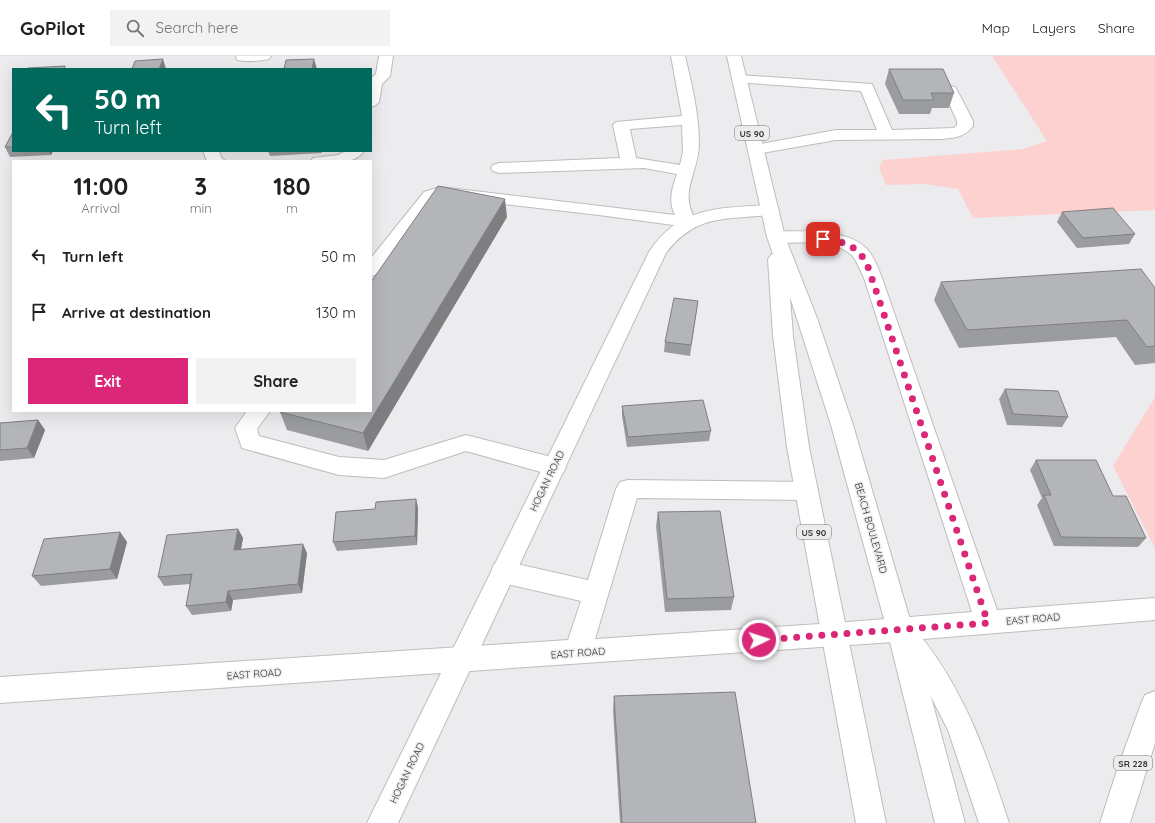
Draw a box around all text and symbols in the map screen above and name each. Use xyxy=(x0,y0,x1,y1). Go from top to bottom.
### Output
search box xyxy=(110,10,390,46)
text: GoPilot xyxy=(20,16,86,40)
icon: search xyxy=(124,17,146,39)
text: Search here xyxy=(156,18,238,37)
text: Map xyxy=(981,19,1010,37)
text: Layers xyxy=(1032,19,1076,37)
text: Share xyxy=(1098,19,1135,37)
text: 50 m xyxy=(94,81,161,116)
icon: left xyxy=(28,84,80,136)
text: Turn left xyxy=(94,116,162,139)
road number: US 90 xyxy=(735,126,769,140)
text: 11:00 xyxy=(73,171,128,201)
text: 3 xyxy=(194,171,207,201)
text: 180 xyxy=(273,171,311,201)
text: Arrival xyxy=(81,200,120,216)
text: min xyxy=(190,200,212,216)
text: m xyxy=(286,200,298,216)
pin xyxy=(806,222,840,256)
icon: arrive xyxy=(812,228,834,250)
icon: left xyxy=(28,245,50,267)
text: Turn left xyxy=(62,247,124,266)
text: 50 m xyxy=(321,247,356,266)
icon: arrive xyxy=(28,301,50,323)
text: Arrive at destination xyxy=(62,303,211,322)
text: 130 m xyxy=(316,303,356,322)
button: Exit xyxy=(28,358,188,404)
button: Share xyxy=(196,358,356,404)
street label: HOGAN ROAD xyxy=(527,448,567,514)
street label: BEACH BOULEVARD xyxy=(852,481,890,575)
road number: US 90 xyxy=(797,525,831,539)
street label: EAST ROAD xyxy=(1005,610,1061,628)
position arrow xyxy=(738,619,780,661)
street label: EAST ROAD xyxy=(550,645,606,661)
street label: EAST ROAD xyxy=(226,666,282,682)
street label: HOGAN ROAD xyxy=(387,740,427,806)
road number: SR 228 xyxy=(1114,756,1152,770)

